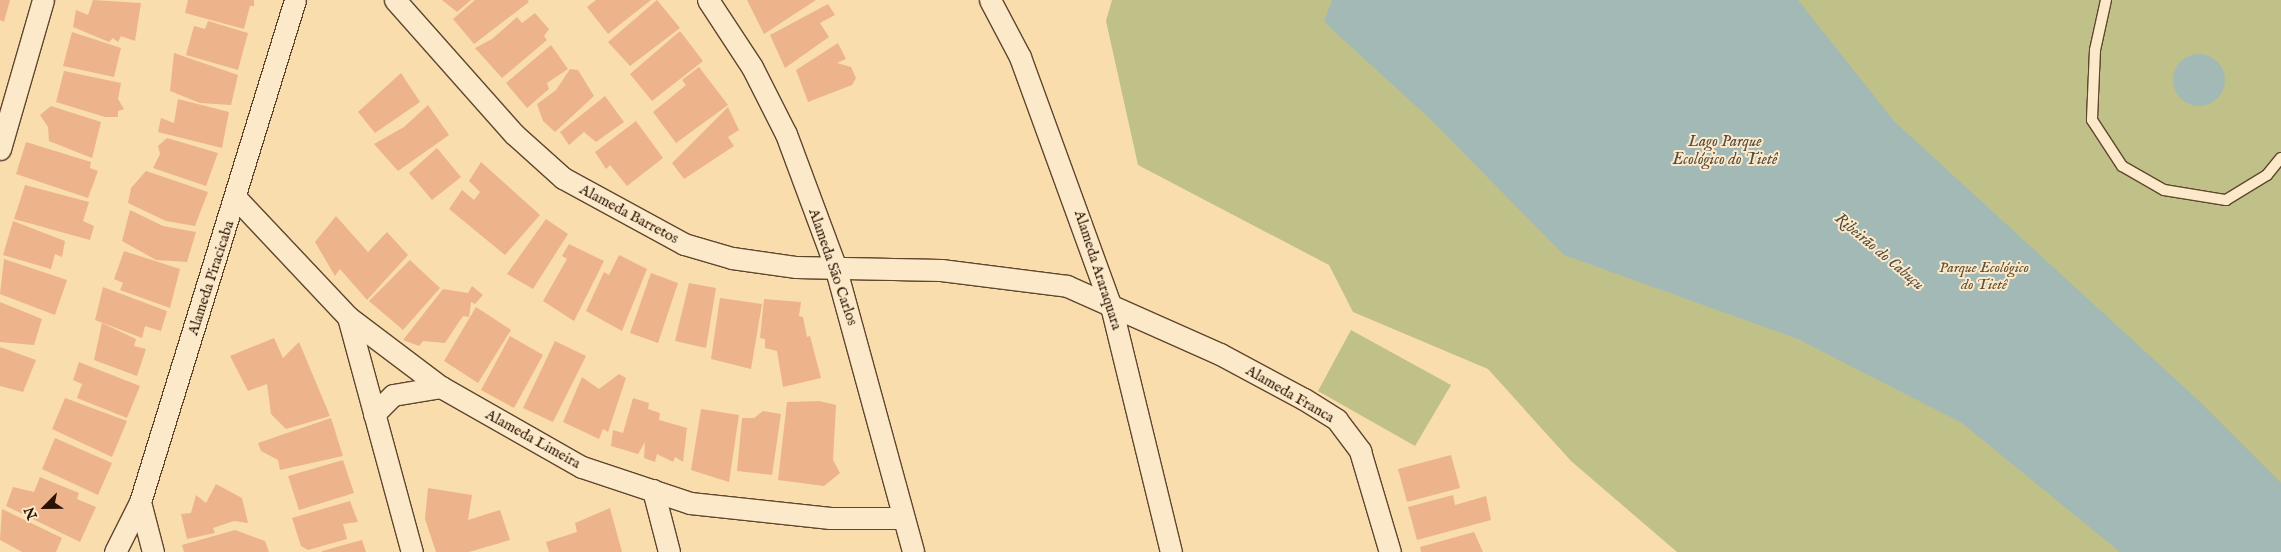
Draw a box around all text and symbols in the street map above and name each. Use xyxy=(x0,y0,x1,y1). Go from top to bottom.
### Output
water label: Lago Parque Ecológico do Tietê xyxy=(1673,132,1777,170)
street label: Alameda Barretos xyxy=(576,180,682,248)
street label: Alameda São Carlos xyxy=(805,206,861,328)
street label: Alameda Araraquara xyxy=(1070,208,1126,332)
water label: Ribeirão do Cabuçu xyxy=(1831,209,1927,295)
street label: Alameda Piracicaba xyxy=(184,218,238,338)
park label: Parque Ecológico do Tietê xyxy=(1939,258,2029,293)
street label: Alameda Franca xyxy=(1243,361,1337,427)
street label: Alameda Limeira xyxy=(482,405,584,473)
north arrow xyxy=(20,482,70,532)
text: N xyxy=(21,504,42,522)

